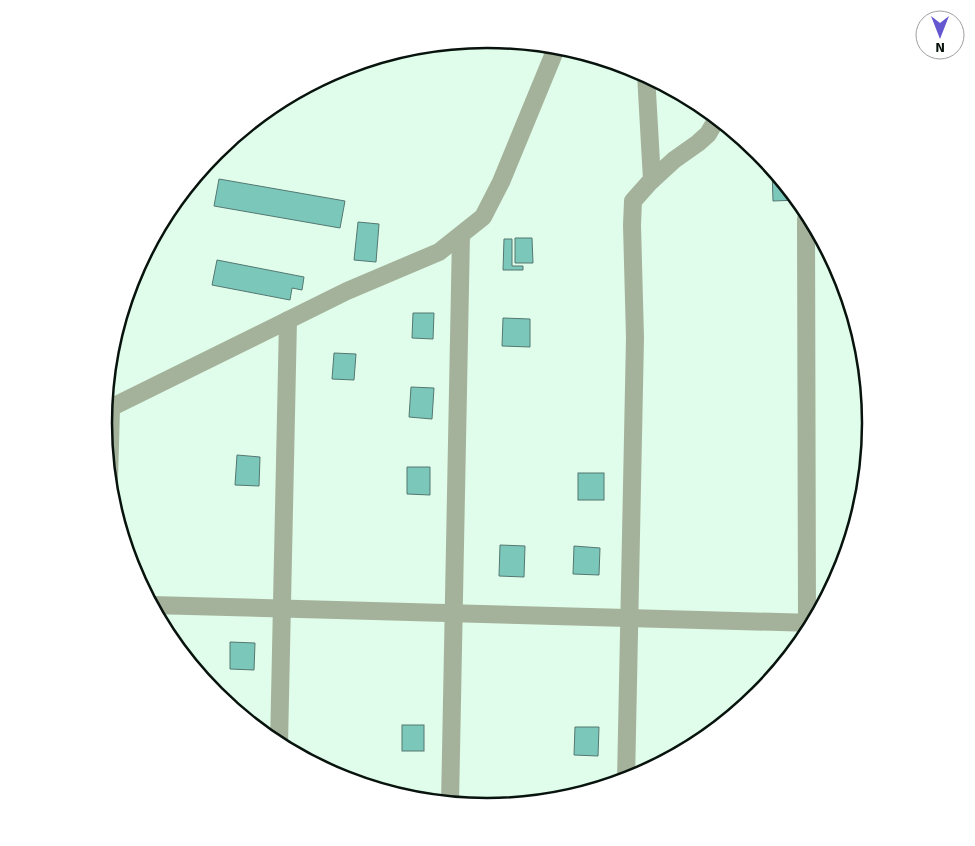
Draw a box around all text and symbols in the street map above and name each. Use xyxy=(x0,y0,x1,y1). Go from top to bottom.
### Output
north arrow xyxy=(915,10,965,60)
text: N xyxy=(935,39,945,56)

